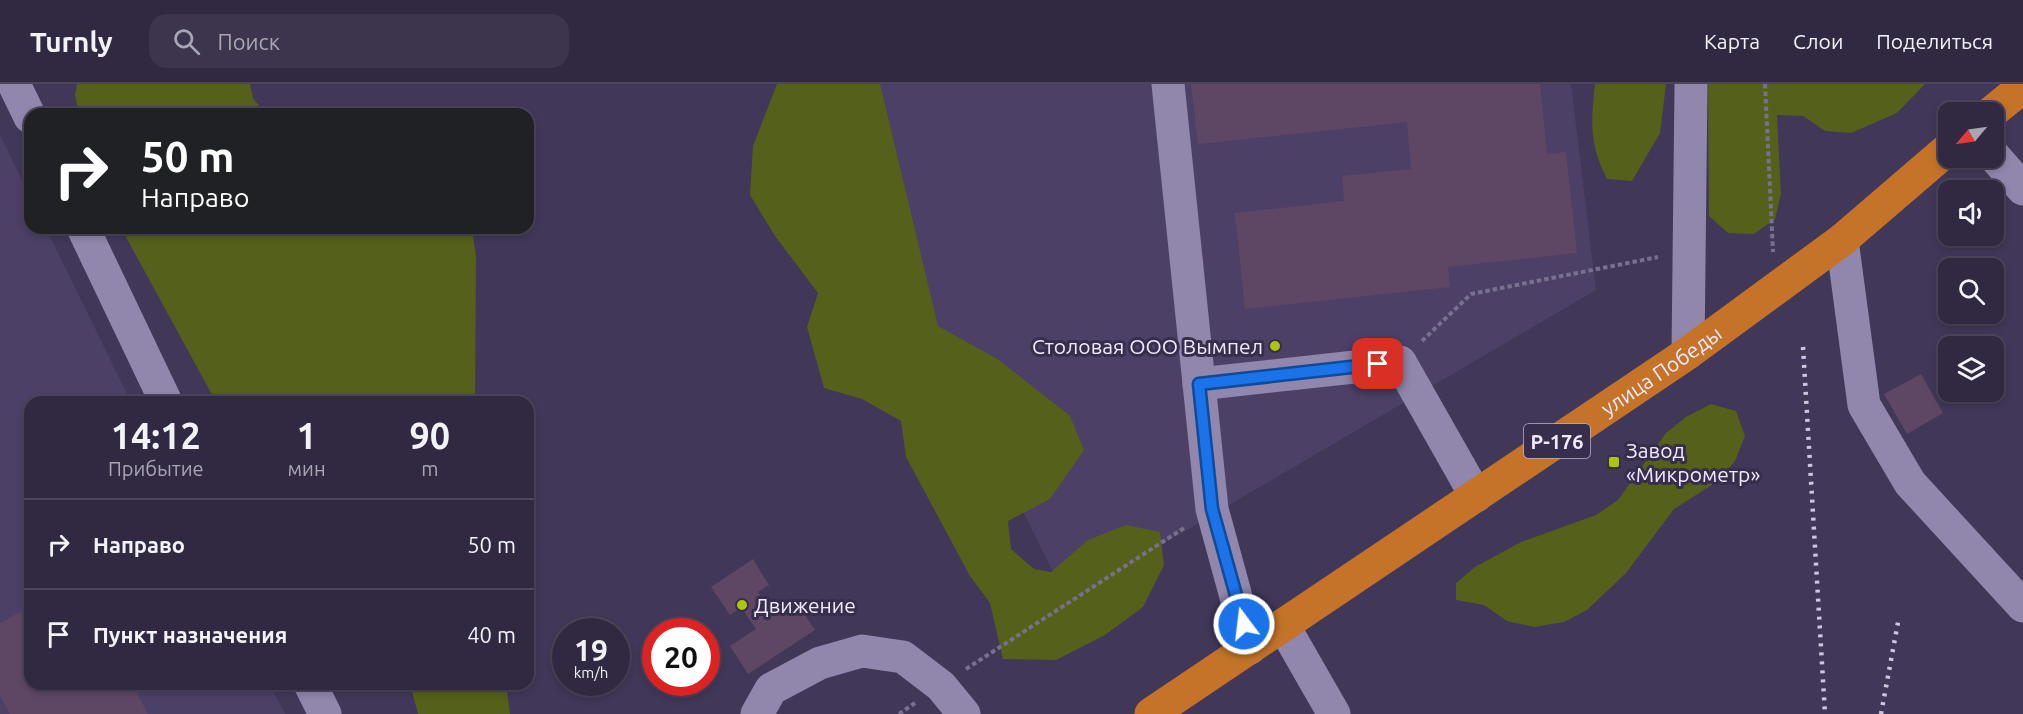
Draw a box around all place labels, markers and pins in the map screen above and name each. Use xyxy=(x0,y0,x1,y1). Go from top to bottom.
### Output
place label: Столовая ООО Вымпел xyxy=(1032,334,1263,358)
pin xyxy=(1352,338,1403,389)
marker: Столовая ООО Вымпел xyxy=(1268,339,1282,353)
place label: Завод «Микрометр» xyxy=(1626,438,1760,486)
marker: Завод «Микрометр» xyxy=(1607,455,1621,469)
place label: Движение xyxy=(754,593,856,617)
marker: Движение xyxy=(735,598,749,612)

